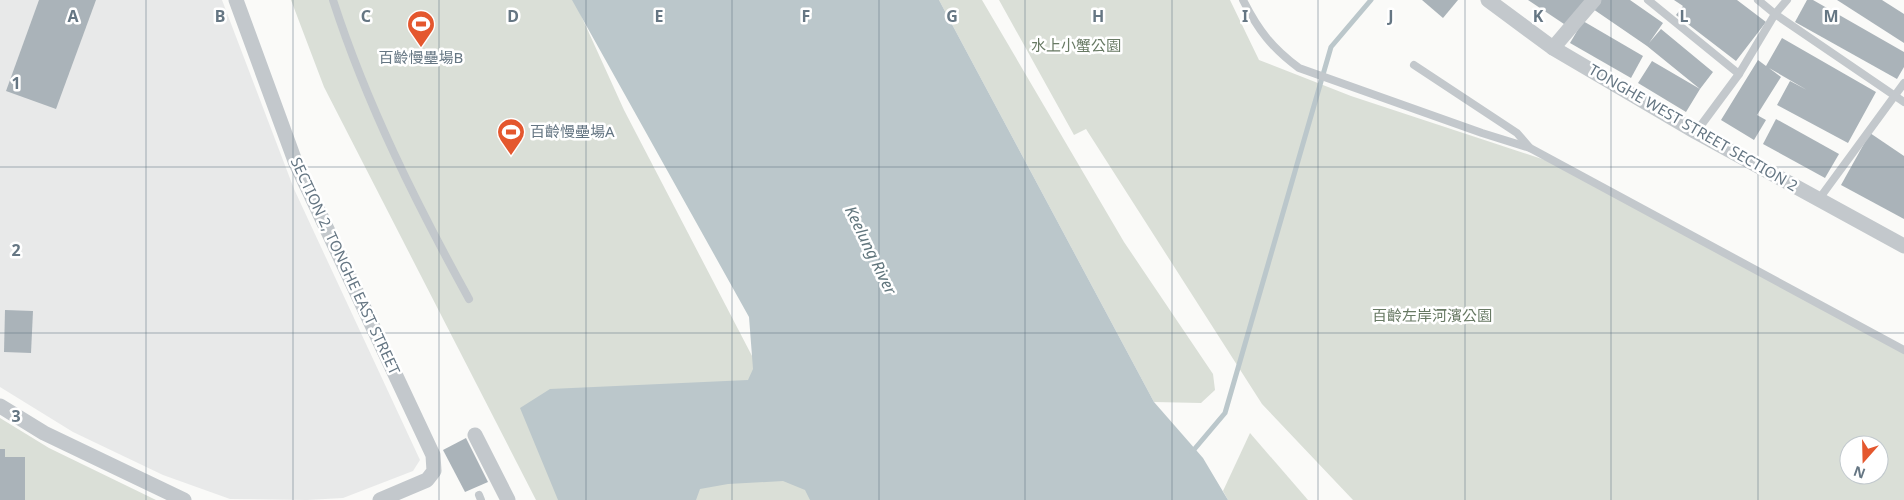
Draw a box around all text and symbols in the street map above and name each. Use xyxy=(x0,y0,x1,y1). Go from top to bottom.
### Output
text: A xyxy=(67,5,79,27)
text: B xyxy=(215,5,225,27)
text: C xyxy=(361,5,371,27)
text: D xyxy=(507,5,519,27)
text: E xyxy=(655,5,664,27)
text: F xyxy=(802,5,810,27)
text: G xyxy=(946,5,958,27)
text: H xyxy=(1092,5,1104,27)
text: I xyxy=(1242,5,1248,27)
text: J xyxy=(1386,5,1394,27)
text: K xyxy=(1533,5,1544,27)
text: L xyxy=(1680,5,1689,27)
text: M xyxy=(1823,5,1839,27)
sports icon: 百齡慢壘場B xyxy=(406,9,436,48)
park label: 水上小蟹公園 xyxy=(1031,35,1121,55)
place label: 百齡慢壘場B xyxy=(379,47,463,67)
street label: TONGHE WEST STREET SECTION 2 xyxy=(1585,59,1802,195)
text: 1 xyxy=(11,72,21,94)
sports icon: 百齡慢壘場A xyxy=(496,117,526,156)
place label: 百齡慢壘場A xyxy=(530,121,615,141)
street label: SECTION 2, TONGHE EAST STREET xyxy=(287,154,405,378)
water label: Keelung River xyxy=(840,202,902,299)
text: 2 xyxy=(11,239,21,261)
park label: 百齡左岸河濱公園 xyxy=(1372,305,1492,325)
text: 3 xyxy=(11,405,21,427)
north arrow xyxy=(1839,435,1889,485)
text: N xyxy=(1851,462,1868,484)

